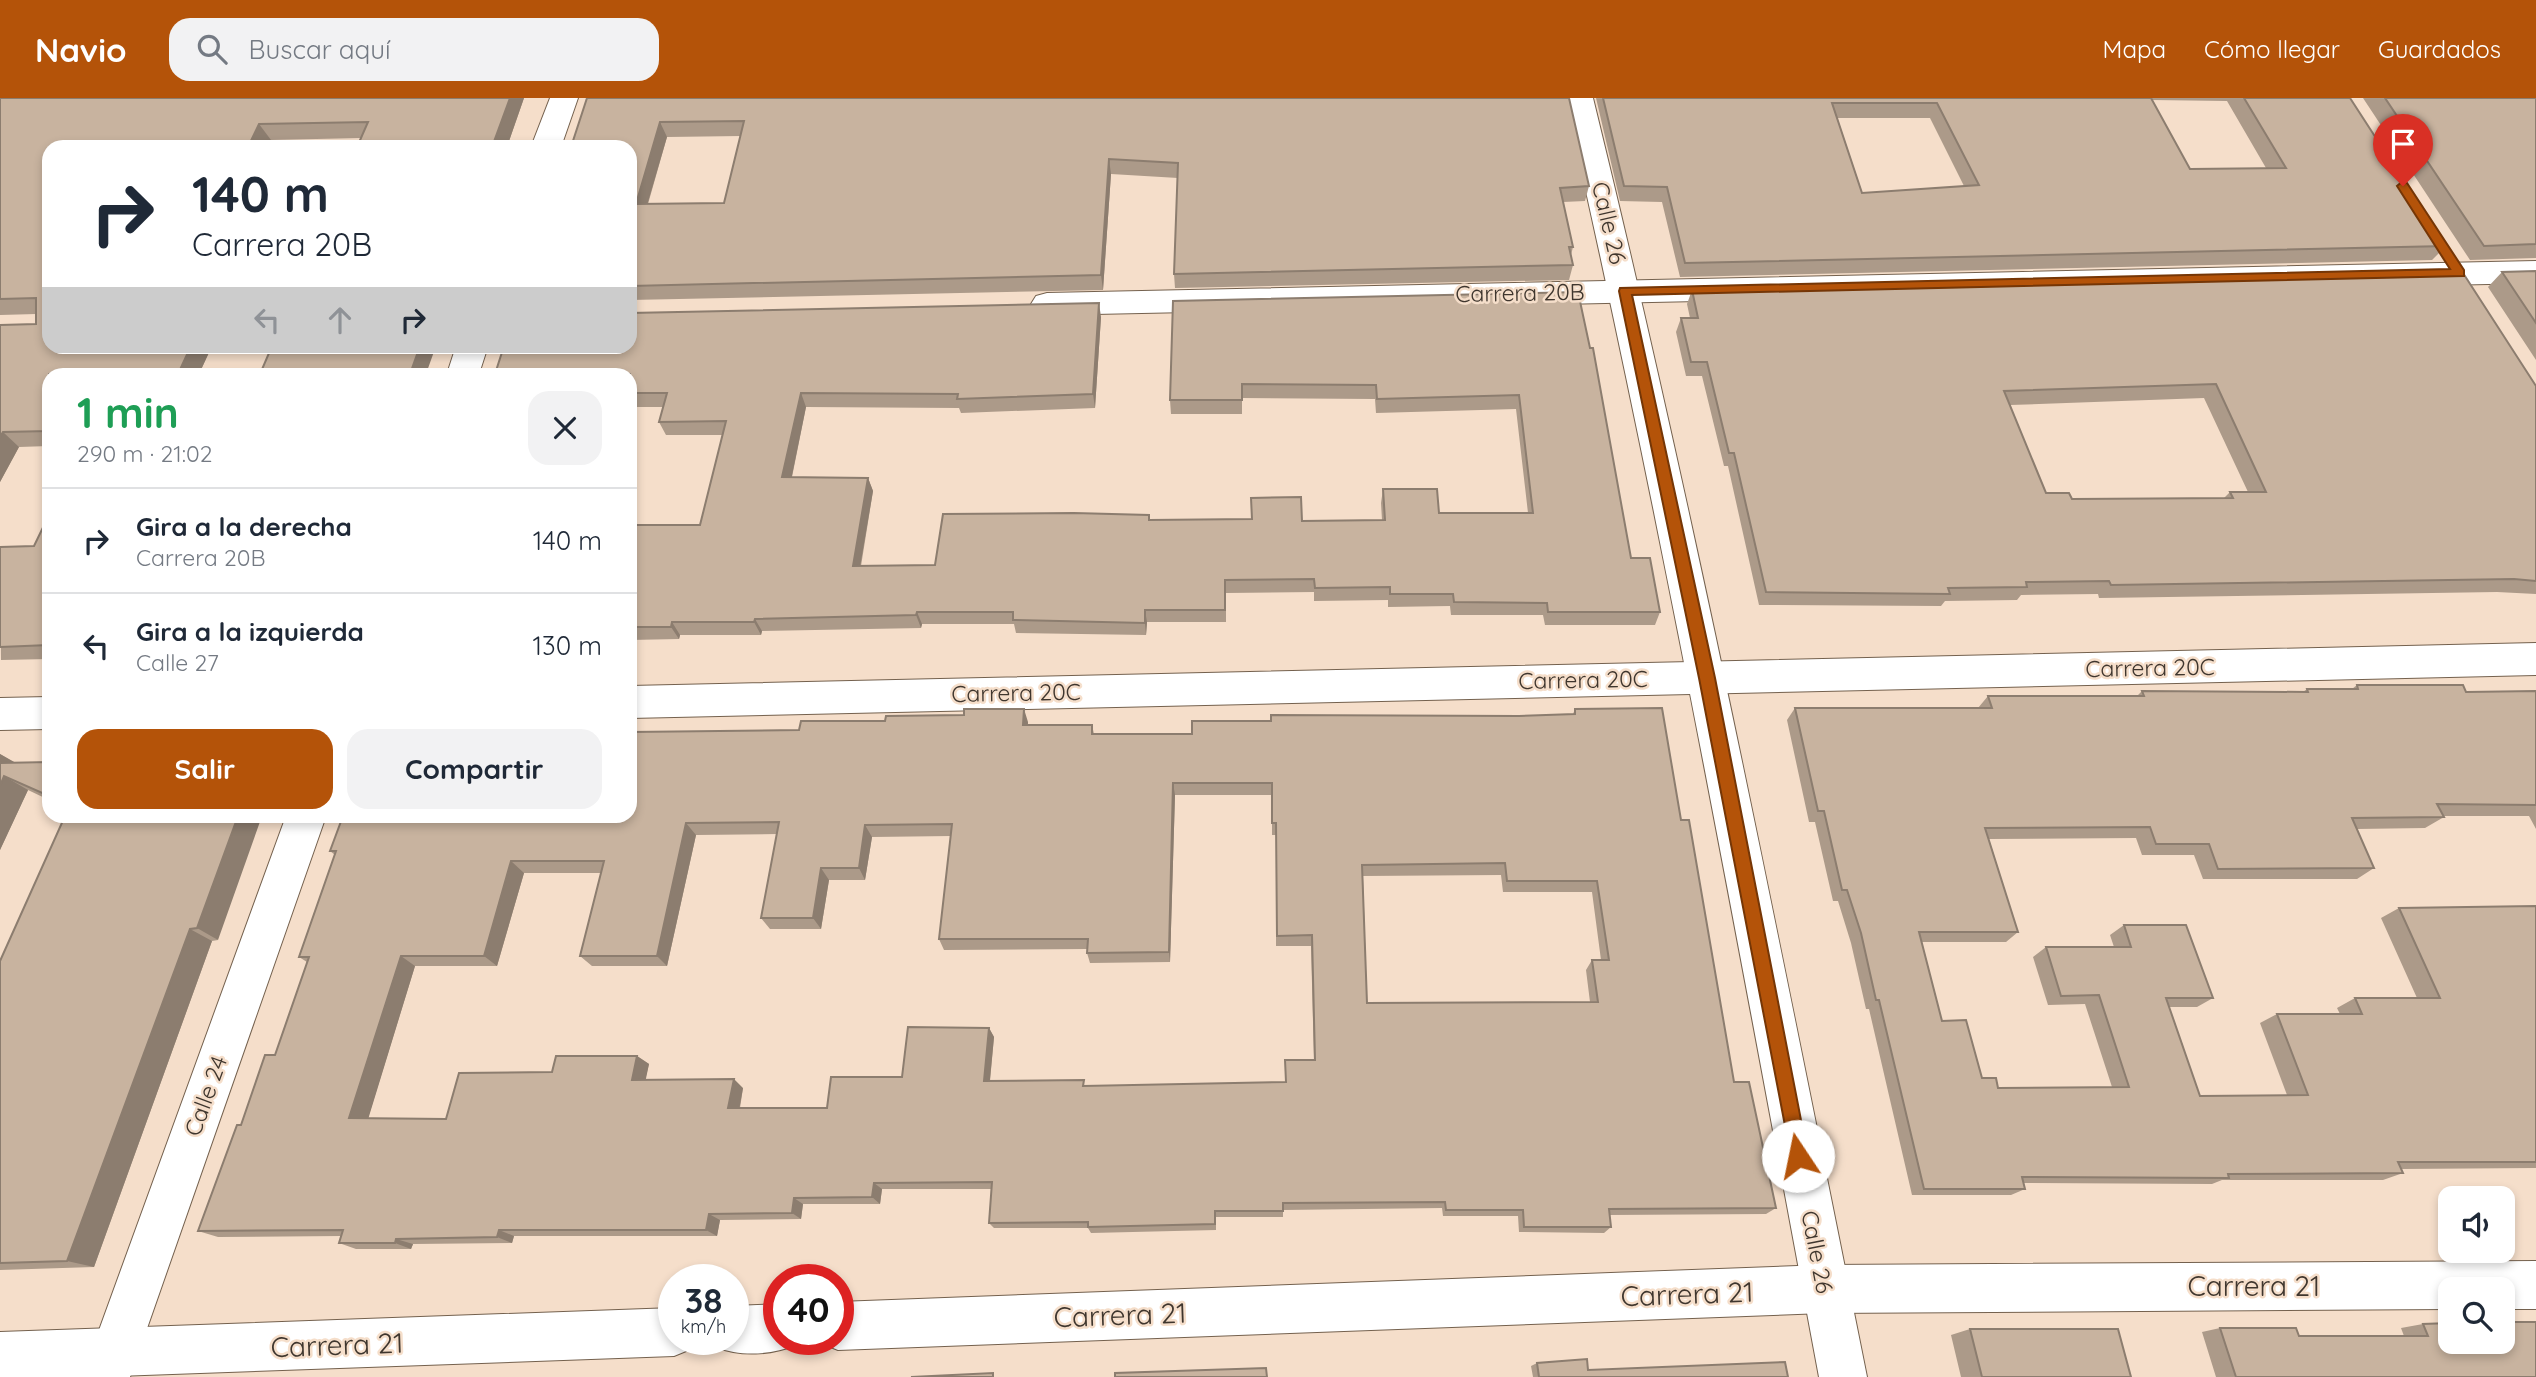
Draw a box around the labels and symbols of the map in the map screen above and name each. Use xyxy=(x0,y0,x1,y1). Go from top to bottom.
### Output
pin xyxy=(2373,114,2433,186)
street label: Calle 26 xyxy=(1586,179,1633,267)
street label: Carrera 20B xyxy=(1455,277,1585,308)
street label: Carrera 20C xyxy=(2085,652,2215,683)
street label: Carrera 20C xyxy=(1518,664,1648,695)
street label: Carrera 20C xyxy=(951,677,1081,708)
street label: Calle 24 xyxy=(178,1052,233,1140)
position arrow xyxy=(1761,1119,1835,1193)
street label: Calle 26 xyxy=(1795,1208,1840,1296)
speed limit sign: 40 xyxy=(763,1264,854,1355)
street label: Carrera 21 xyxy=(2188,1268,2320,1303)
street label: Carrera 21 xyxy=(1620,1274,1754,1313)
street label: Carrera 21 xyxy=(1053,1295,1187,1334)
street label: Carrera 21 xyxy=(270,1325,404,1364)

